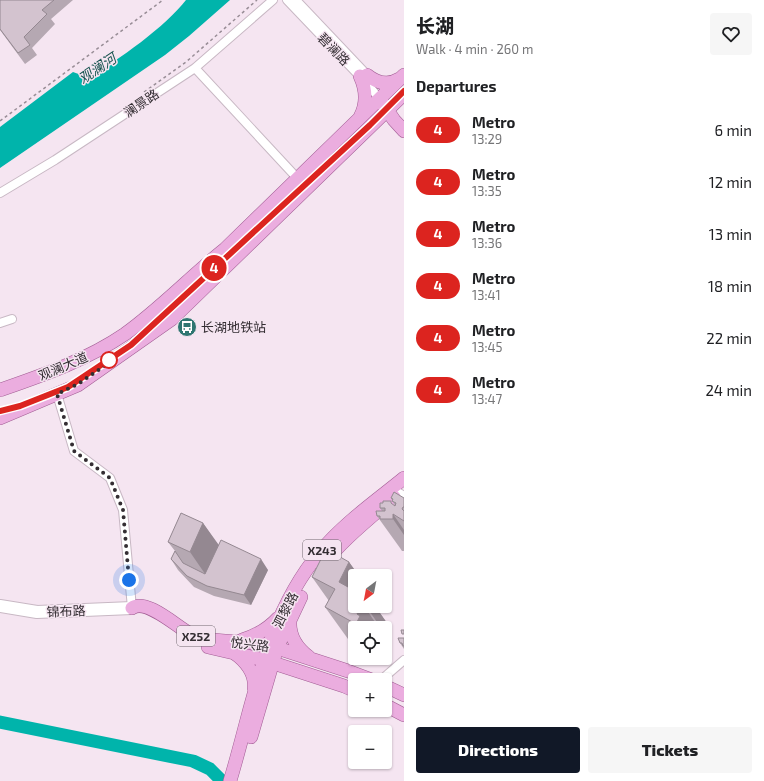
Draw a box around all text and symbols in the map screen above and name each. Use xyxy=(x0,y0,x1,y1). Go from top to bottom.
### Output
button: heart xyxy=(710,13,752,55)
text: 长湖 xyxy=(416,14,454,37)
street label: 碧澜路 xyxy=(315,29,353,69)
text: Walk · 4 min · 260 m xyxy=(416,41,533,57)
water label: 观澜河 xyxy=(75,48,122,87)
text: Departures xyxy=(416,77,496,95)
street label: 澜景路 xyxy=(120,85,162,121)
text: Metro xyxy=(472,113,515,131)
text: 4 xyxy=(434,121,442,138)
text: 6 min xyxy=(714,121,752,139)
text: 13:29 xyxy=(472,131,502,147)
text: Metro xyxy=(472,165,515,183)
text: 4 xyxy=(434,173,442,190)
text: 12 min xyxy=(709,173,752,191)
text: 13:35 xyxy=(472,183,502,199)
text: Metro xyxy=(472,217,515,235)
text: 4 xyxy=(434,225,442,242)
text: 13 min xyxy=(709,225,752,243)
text: 13:36 xyxy=(472,235,502,251)
line badge: 4 xyxy=(201,255,227,281)
text: 4 xyxy=(210,259,218,276)
text: Metro xyxy=(472,269,515,287)
text: 4 xyxy=(434,277,442,294)
text: 18 min xyxy=(708,277,752,295)
text: 13:41 xyxy=(472,287,501,303)
bus stop icon: 长湖地铁站 xyxy=(176,316,198,338)
place label: 长湖地铁站 xyxy=(201,319,266,335)
text: Metro xyxy=(472,321,515,339)
text: 4 xyxy=(434,329,442,346)
text: 22 min xyxy=(706,329,752,347)
text: 13:45 xyxy=(472,339,502,355)
street label: 观澜大道 xyxy=(36,348,90,384)
unlabelled marker xyxy=(100,351,118,369)
text: Metro xyxy=(472,373,515,391)
text: 4 xyxy=(434,381,442,398)
text: 24 min xyxy=(705,381,752,399)
text: 13:47 xyxy=(472,391,502,407)
road number: X243 xyxy=(303,540,341,560)
north arrow xyxy=(348,569,392,613)
map controls xyxy=(348,569,392,769)
your location xyxy=(119,570,139,590)
street label: 泗黎路 xyxy=(269,589,301,631)
street label: 锦布路 xyxy=(46,602,86,620)
button: locate xyxy=(348,621,392,665)
road number: X252 xyxy=(177,626,215,646)
street label: 悦兴路 xyxy=(230,634,270,654)
button: + xyxy=(348,673,392,717)
button: − xyxy=(348,725,392,769)
button: Directions xyxy=(416,727,580,773)
button: Tickets xyxy=(588,727,752,773)

